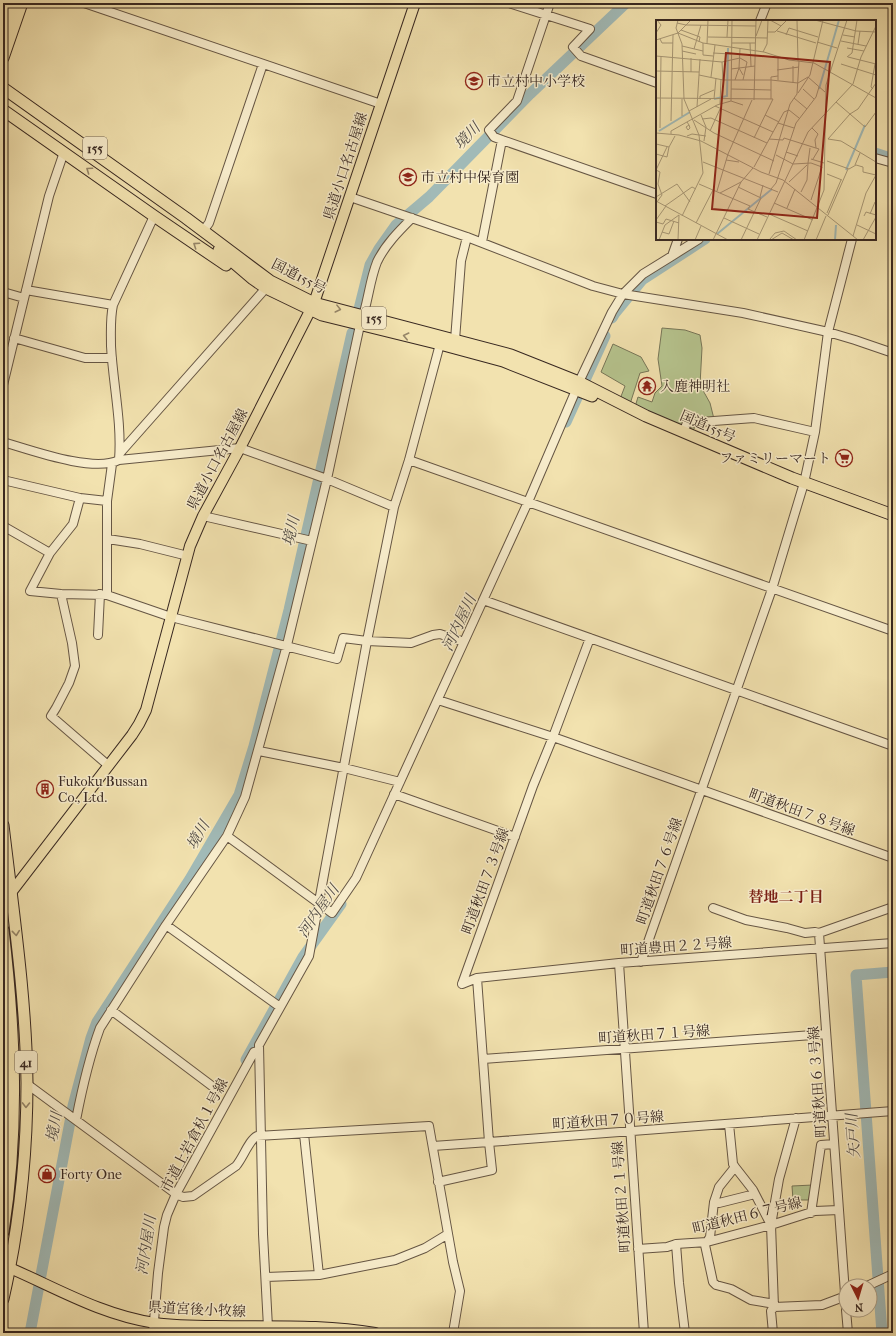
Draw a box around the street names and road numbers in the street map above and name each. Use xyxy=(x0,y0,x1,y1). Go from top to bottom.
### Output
street label: 県道小口名古屋線 xyxy=(320,110,371,222)
road number: 155 xyxy=(83,137,107,159)
street label: 国道155号 xyxy=(269,255,329,297)
road number: 155 xyxy=(362,307,386,329)
street label: 県道小口名古屋線 xyxy=(184,406,251,513)
street label: 国道155号 xyxy=(677,407,738,446)
street label: 町道秋田７８号線 xyxy=(746,785,857,840)
street label: 町道秋田７６号線 xyxy=(633,815,686,927)
street label: 町道秋田７３号線 xyxy=(458,826,513,937)
street label: 町道豊田２２号線 xyxy=(620,934,732,959)
street label: 町道秋田７１号線 xyxy=(598,1022,710,1047)
street label: 町道秋田６３号線 xyxy=(805,1026,830,1138)
road number: 41 xyxy=(15,1051,37,1073)
street label: 市道上岩倉杁１号線 xyxy=(157,1076,232,1195)
street label: 町道秋田７０号線 xyxy=(552,1108,664,1133)
street label: 町道秋田２１号線 xyxy=(609,1141,634,1253)
street label: 町道秋田６７号線 xyxy=(691,1194,804,1237)
street label: 県道宮後小牧線 xyxy=(148,1298,246,1321)

